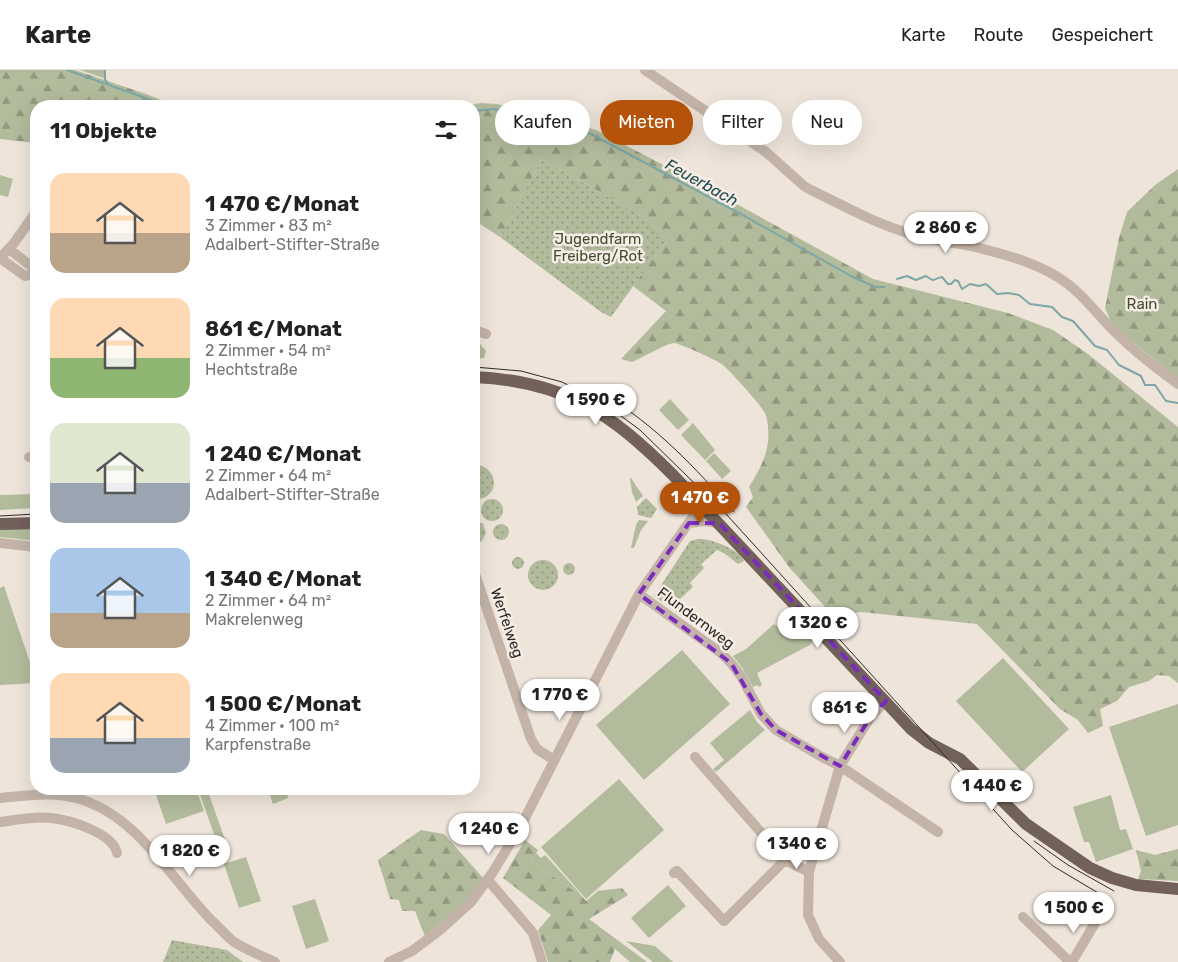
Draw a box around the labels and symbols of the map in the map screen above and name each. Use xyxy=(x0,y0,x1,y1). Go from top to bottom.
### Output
water label: Feuerbach xyxy=(662,155,741,210)
pin: 2 860 € xyxy=(900,212,992,254)
park label: Jugendfarm Freiberg/Rot xyxy=(553,230,643,265)
park label: Rain xyxy=(1127,295,1157,313)
pin: 1 590 € xyxy=(550,384,642,426)
pin: 1 470 € xyxy=(654,482,746,524)
street label: Flundernweg xyxy=(654,583,738,653)
street label: Werfelweg xyxy=(487,586,527,660)
pin: 1 320 € xyxy=(772,606,864,649)
pin: 1 770 € xyxy=(514,678,606,721)
pin: 861 € xyxy=(810,692,880,734)
pin: 1 440 € xyxy=(946,770,1038,812)
pin: 1 240 € xyxy=(443,812,535,855)
pin: 1 340 € xyxy=(751,828,843,870)
pin: 1 820 € xyxy=(144,834,236,877)
pin: 1 500 € xyxy=(1028,892,1120,934)

